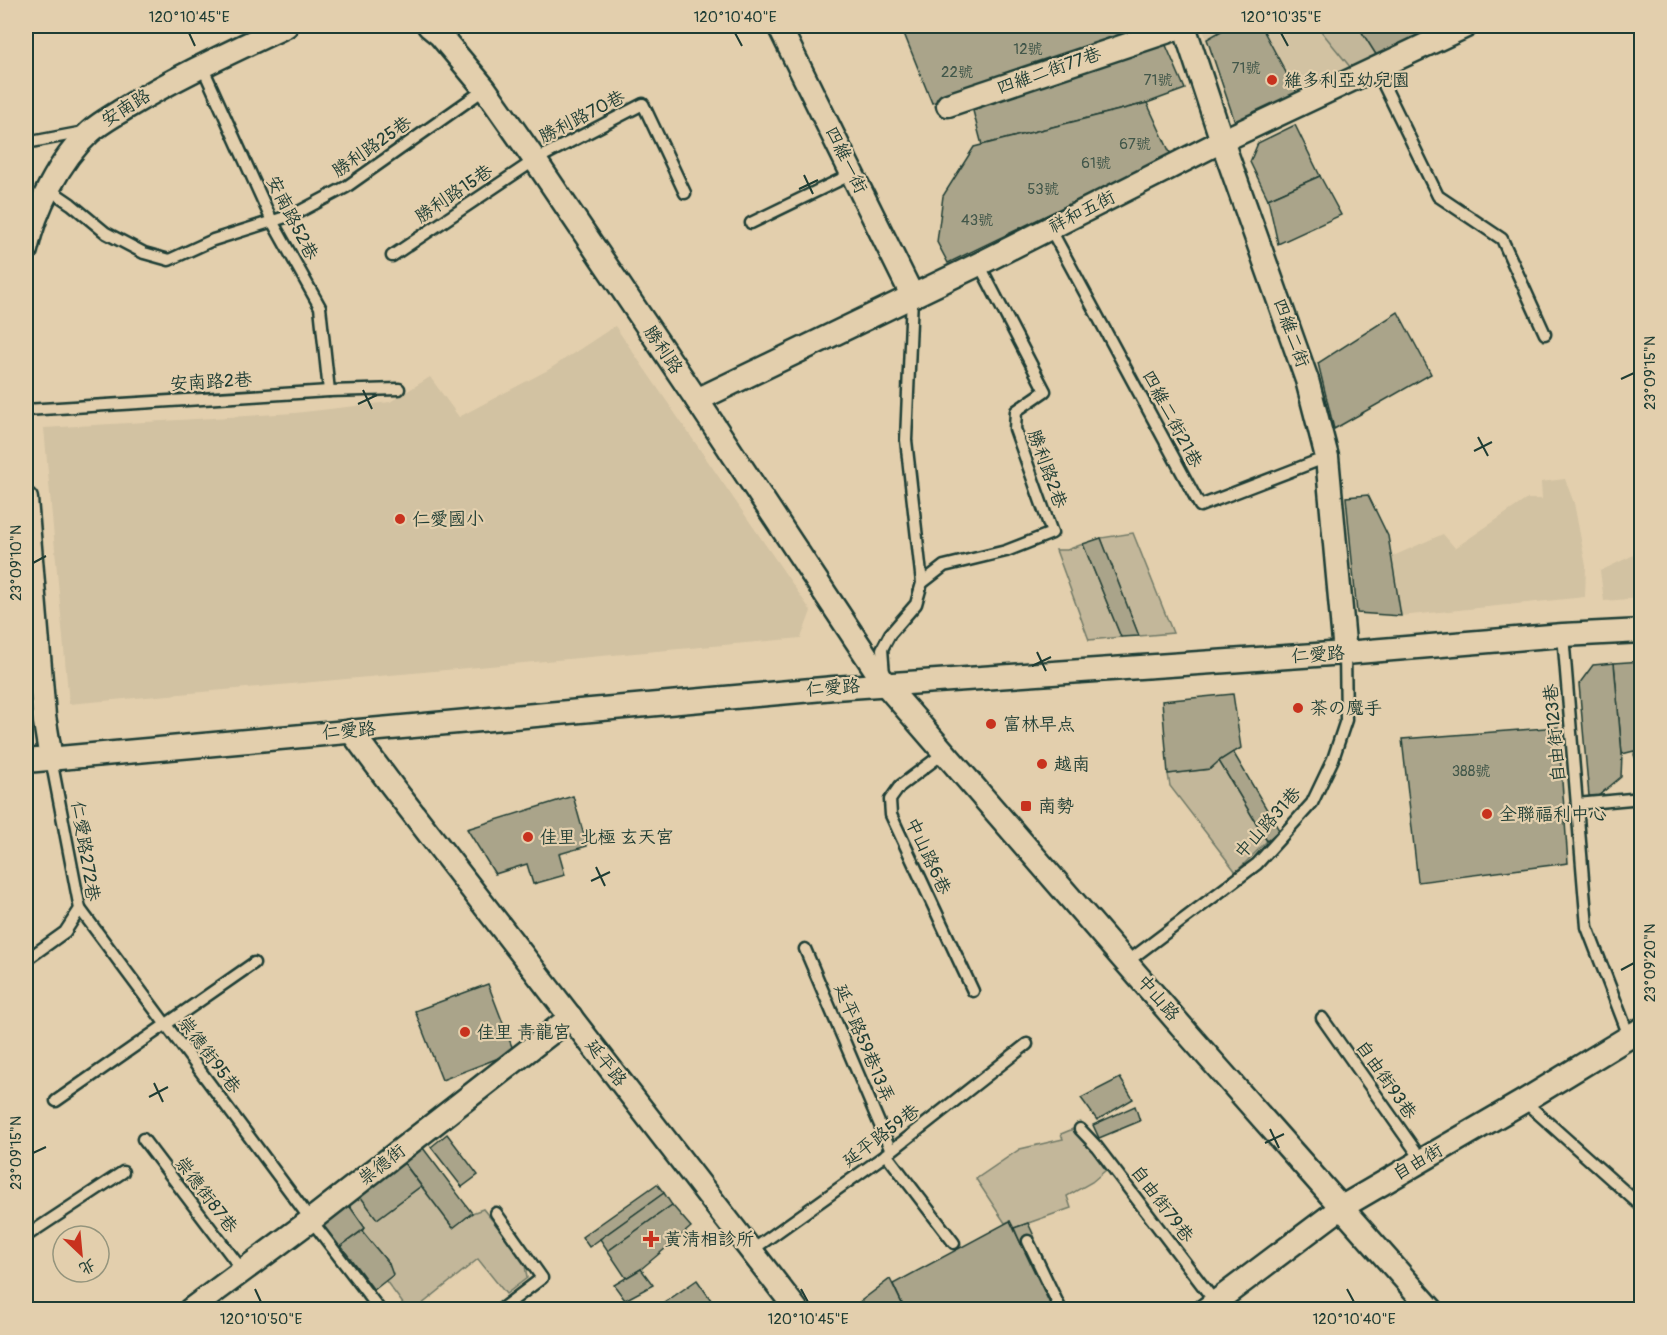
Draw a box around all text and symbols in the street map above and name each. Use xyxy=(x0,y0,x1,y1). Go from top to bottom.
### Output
text: 120°10'45"E xyxy=(149,8,230,27)
text: 120°10'40"E xyxy=(694,8,777,27)
text: 120°10'35"E xyxy=(1241,8,1321,27)
house number: 12號 xyxy=(1013,40,1043,59)
street label: 四維二街77巷 xyxy=(994,42,1104,100)
house number: 71號 xyxy=(1232,59,1260,78)
house number: 22號 xyxy=(941,63,973,82)
place label: 維多利亞幼兒園 xyxy=(1284,69,1410,92)
house number: 71號 xyxy=(1144,71,1172,90)
marker: 維多利亞幼兒園 xyxy=(1265,73,1279,87)
street label: 安南路 xyxy=(97,84,155,132)
street label: 勝利路70巷 xyxy=(535,85,629,149)
street label: 勝利路25巷 xyxy=(328,111,416,183)
street label: 四維一街 xyxy=(820,123,872,197)
house number: 67號 xyxy=(1119,135,1151,154)
house number: 61號 xyxy=(1081,154,1111,173)
street label: 勝利路15巷 xyxy=(411,160,497,228)
street label: 安南路52巷 xyxy=(261,172,323,264)
house number: 53號 xyxy=(1027,180,1059,199)
street label: 祥和五街 xyxy=(1045,185,1119,239)
house number: 43號 xyxy=(961,211,993,230)
street label: 四維二街 xyxy=(1268,295,1314,371)
street label: 勝利路 xyxy=(638,321,688,379)
text: 23°09'15"N xyxy=(1641,336,1660,410)
street label: 四維二街21巷 xyxy=(1137,366,1207,472)
street label: 安南路2巷 xyxy=(169,368,253,396)
street label: 勝利路2巷 xyxy=(1022,427,1072,511)
place label: 仁愛國小 xyxy=(412,508,484,531)
marker: 仁愛國小 xyxy=(393,512,407,526)
text: 23°09'10"N xyxy=(7,525,26,601)
street label: 仁愛路 xyxy=(1290,642,1346,668)
street label: 仁愛路 xyxy=(805,674,861,702)
street label: 自由街123巷 xyxy=(1539,683,1571,783)
place label: 茶の魔手 xyxy=(1310,697,1382,720)
marker: 茶の魔手 xyxy=(1291,701,1305,715)
place label: 富林早点 xyxy=(1003,713,1075,736)
street label: 仁愛路 xyxy=(321,717,377,745)
marker: 富林早点 xyxy=(984,717,998,731)
place label: 越南 xyxy=(1054,753,1090,776)
marker: 越南 xyxy=(1035,757,1049,771)
house number: 388號 xyxy=(1452,762,1490,781)
street label: 中山路31巷 xyxy=(1230,782,1306,864)
place label: 南勢 xyxy=(1038,795,1074,818)
street label: 仁愛路272巷 xyxy=(66,799,104,903)
marker: 南勢 xyxy=(1019,799,1033,813)
place label: 全聯福利中心 xyxy=(1499,803,1607,826)
marker: 全聯福利中心 xyxy=(1480,807,1494,821)
street label: 中山路6巷 xyxy=(900,814,956,898)
place label: 佳里 北極 玄天宮 xyxy=(540,826,674,849)
marker: 佳里 北極 玄天宮 xyxy=(521,830,535,844)
text: 23°09'20"N xyxy=(1641,924,1660,1002)
street label: 中山路 xyxy=(1132,970,1184,1026)
street label: 延平路59巷13弄 xyxy=(829,980,899,1106)
street label: 崇德街95巷 xyxy=(172,1012,246,1098)
place label: 佳里 青龍宮 xyxy=(477,1021,571,1044)
marker: 佳里 青龍宮 xyxy=(458,1025,472,1039)
street label: 延平路 xyxy=(580,1035,632,1091)
street label: 自由街93巷 xyxy=(1350,1036,1422,1124)
street label: 延平路59巷 xyxy=(838,1099,924,1173)
text: 23°09'15"N xyxy=(7,1116,26,1190)
street label: 祟德街 xyxy=(354,1139,410,1191)
street label: 自由街 xyxy=(1389,1139,1447,1185)
street label: 崇德街87巷 xyxy=(170,1152,242,1238)
street label: 自由街79巷 xyxy=(1125,1161,1199,1247)
north arrow xyxy=(51,1224,111,1284)
place label: 黃清相診所 xyxy=(664,1228,754,1251)
marker: 黃清相診所 xyxy=(642,1230,660,1248)
text: 北 xyxy=(76,1254,99,1279)
text: 120°10'50"E xyxy=(220,1310,302,1329)
text: 120°10'45"E xyxy=(768,1310,849,1329)
text: 120°10'40"E xyxy=(1313,1310,1396,1329)

